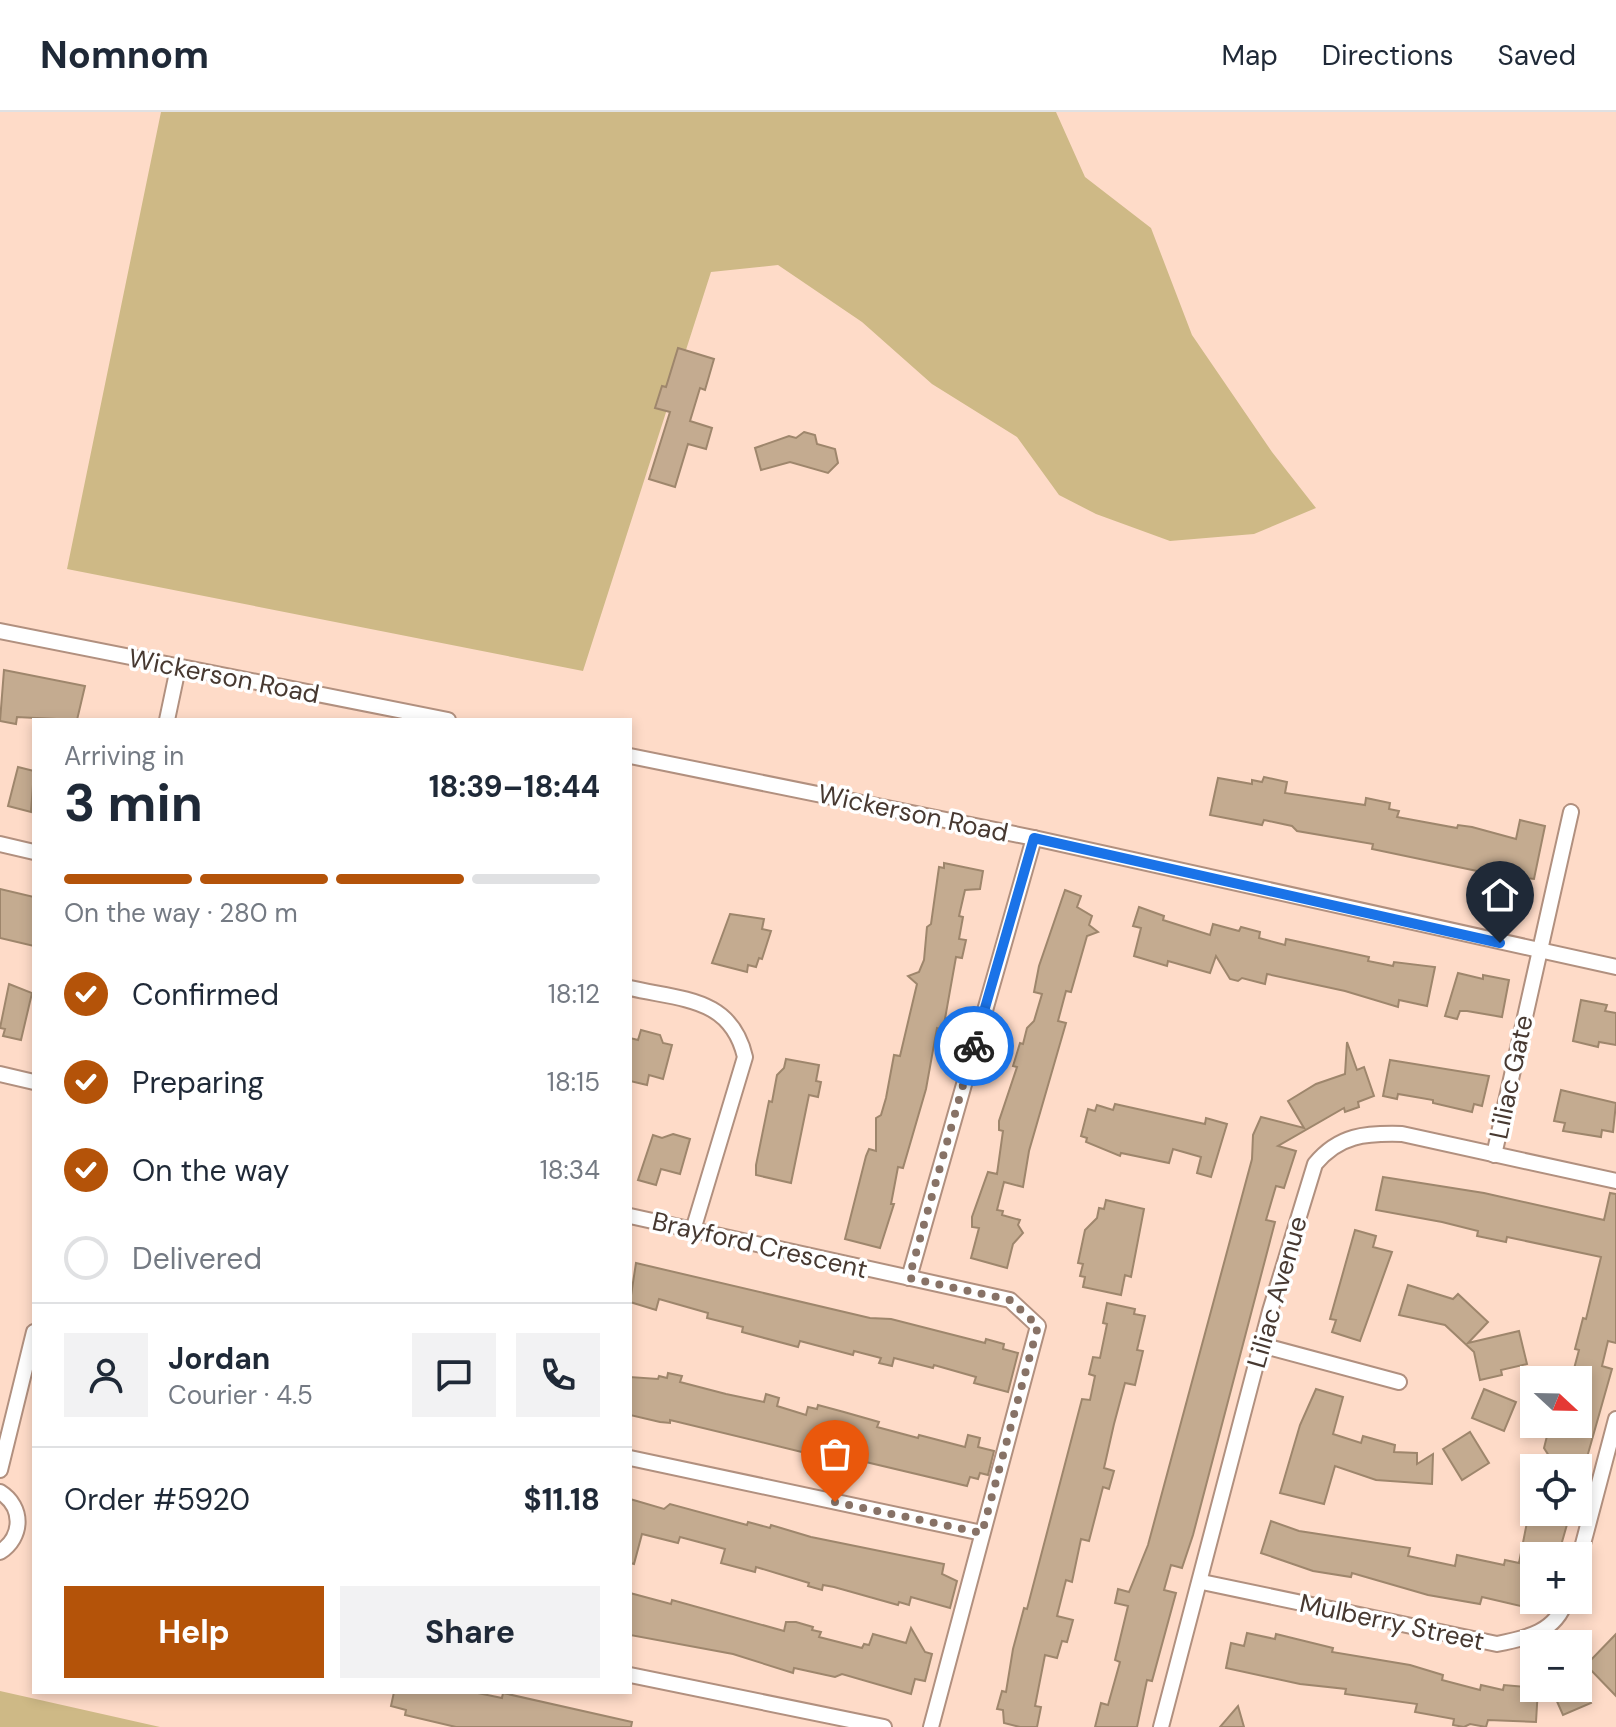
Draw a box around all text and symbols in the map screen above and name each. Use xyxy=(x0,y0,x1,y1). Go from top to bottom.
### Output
text: Nomnom xyxy=(40,30,209,80)
text: Map xyxy=(1221,37,1278,74)
text: Directions xyxy=(1322,37,1454,74)
text: Saved xyxy=(1498,37,1576,74)
street label: Wickerson Road xyxy=(126,641,322,711)
text: Arriving in xyxy=(64,739,184,773)
text: 18:39–18:44 xyxy=(429,767,600,806)
text: 3 min xyxy=(64,769,203,837)
street label: Wickerson Road xyxy=(815,776,1011,850)
pin xyxy=(1466,861,1534,943)
icon: home xyxy=(1478,873,1522,917)
text: On the way · 280 m xyxy=(64,896,298,930)
icon: check xyxy=(64,972,108,1016)
text: Confirmed xyxy=(132,975,279,1014)
text: 18:12 xyxy=(548,977,600,1011)
courier xyxy=(934,1006,1014,1086)
street label: Liliac Gate xyxy=(1481,1012,1541,1142)
icon: bike xyxy=(952,1024,996,1068)
icon: check xyxy=(64,1060,108,1104)
text: Preparing xyxy=(132,1063,264,1102)
text: 18:15 xyxy=(547,1065,600,1099)
icon: check xyxy=(64,1148,108,1192)
text: On the way xyxy=(132,1151,289,1190)
text: 18:34 xyxy=(540,1153,600,1187)
street label: Brayford Crescent xyxy=(649,1204,871,1286)
street label: Liliac Avenue xyxy=(1239,1212,1315,1372)
text: Delivered xyxy=(132,1239,262,1278)
button: person xyxy=(64,1333,148,1417)
button: chat xyxy=(412,1333,496,1417)
button: phone xyxy=(516,1333,600,1417)
text: Jordan xyxy=(168,1339,270,1378)
north arrow xyxy=(1520,1366,1592,1438)
map controls xyxy=(1520,1366,1592,1702)
text: Courier · 4.5 xyxy=(168,1378,313,1412)
pin xyxy=(801,1420,869,1502)
icon: bag xyxy=(813,1432,857,1476)
button: locate xyxy=(1520,1454,1592,1526)
text: Order #5920 xyxy=(64,1480,250,1519)
text: $11.18 xyxy=(524,1480,600,1519)
button: + xyxy=(1520,1542,1592,1614)
button: Help xyxy=(64,1586,324,1678)
button: Share xyxy=(340,1586,600,1678)
street label: Mulberry Street xyxy=(1297,1586,1487,1658)
button: − xyxy=(1520,1630,1592,1702)

